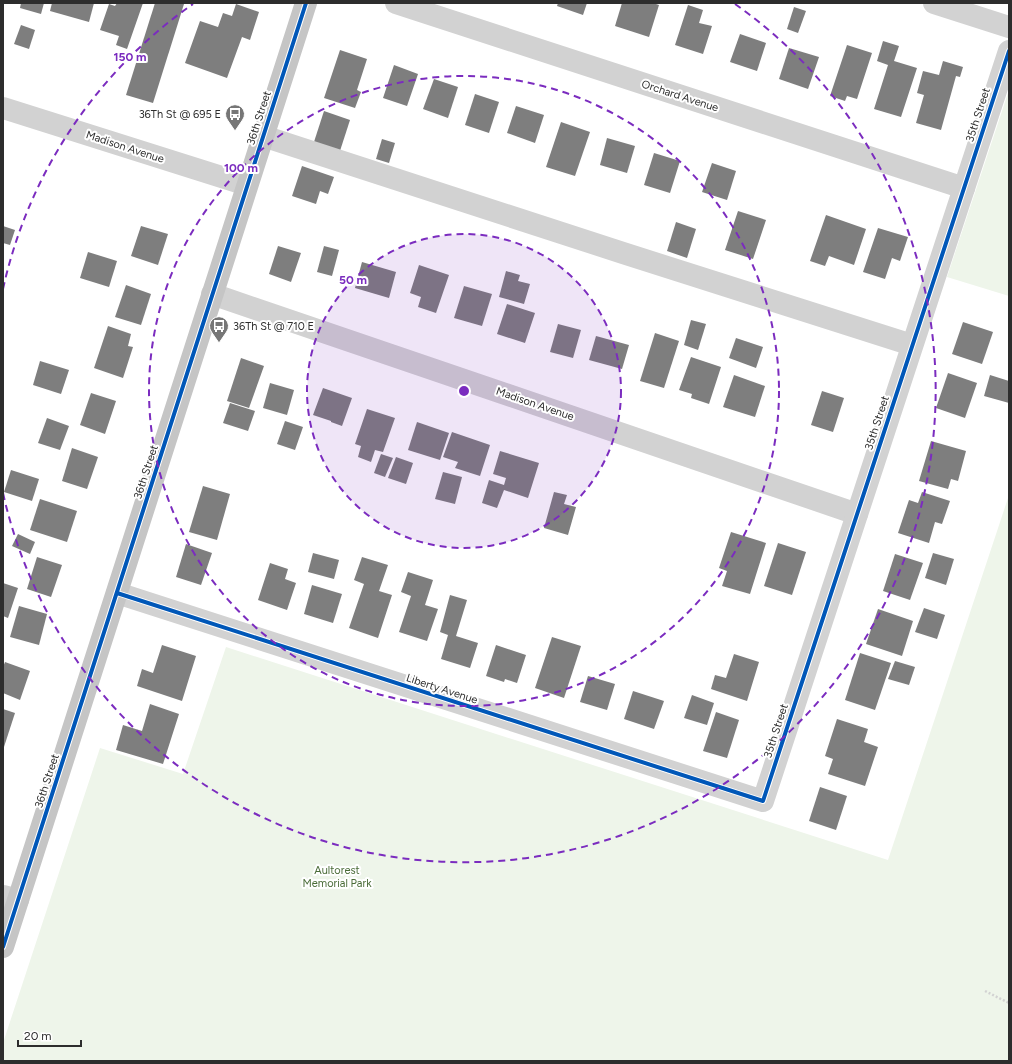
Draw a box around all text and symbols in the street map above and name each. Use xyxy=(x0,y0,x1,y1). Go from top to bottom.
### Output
text: 150 m xyxy=(113,50,147,64)
street label: Orchard Avenue xyxy=(640,77,720,115)
street label: 35th Street xyxy=(963,86,993,144)
street label: 36th Street xyxy=(244,89,274,147)
bus stop icon: 36Th St @ 695 E xyxy=(224,103,246,131)
place label: 36Th St @ 695 E xyxy=(139,108,221,121)
street label: Madison Avenue xyxy=(84,128,166,166)
text: 100 m xyxy=(224,161,258,175)
text: 50 m xyxy=(339,273,367,287)
bus stop icon: 36Th St @ 710 E xyxy=(208,315,230,343)
place label: 36Th St @ 710 E xyxy=(233,320,314,333)
centre of rings xyxy=(457,384,471,398)
street label: Madison Avenue xyxy=(494,385,576,423)
street label: 35th Street xyxy=(862,394,892,452)
street label: 36th Street xyxy=(131,443,161,501)
street label: Liberty Avenue xyxy=(405,671,479,707)
street label: 35th Street xyxy=(761,702,791,760)
street label: 36th Street xyxy=(32,752,62,810)
park label: Aultorest Memorial Park xyxy=(303,864,372,890)
scale bar xyxy=(18,1022,81,1048)
text: 20 m xyxy=(24,1029,52,1043)

